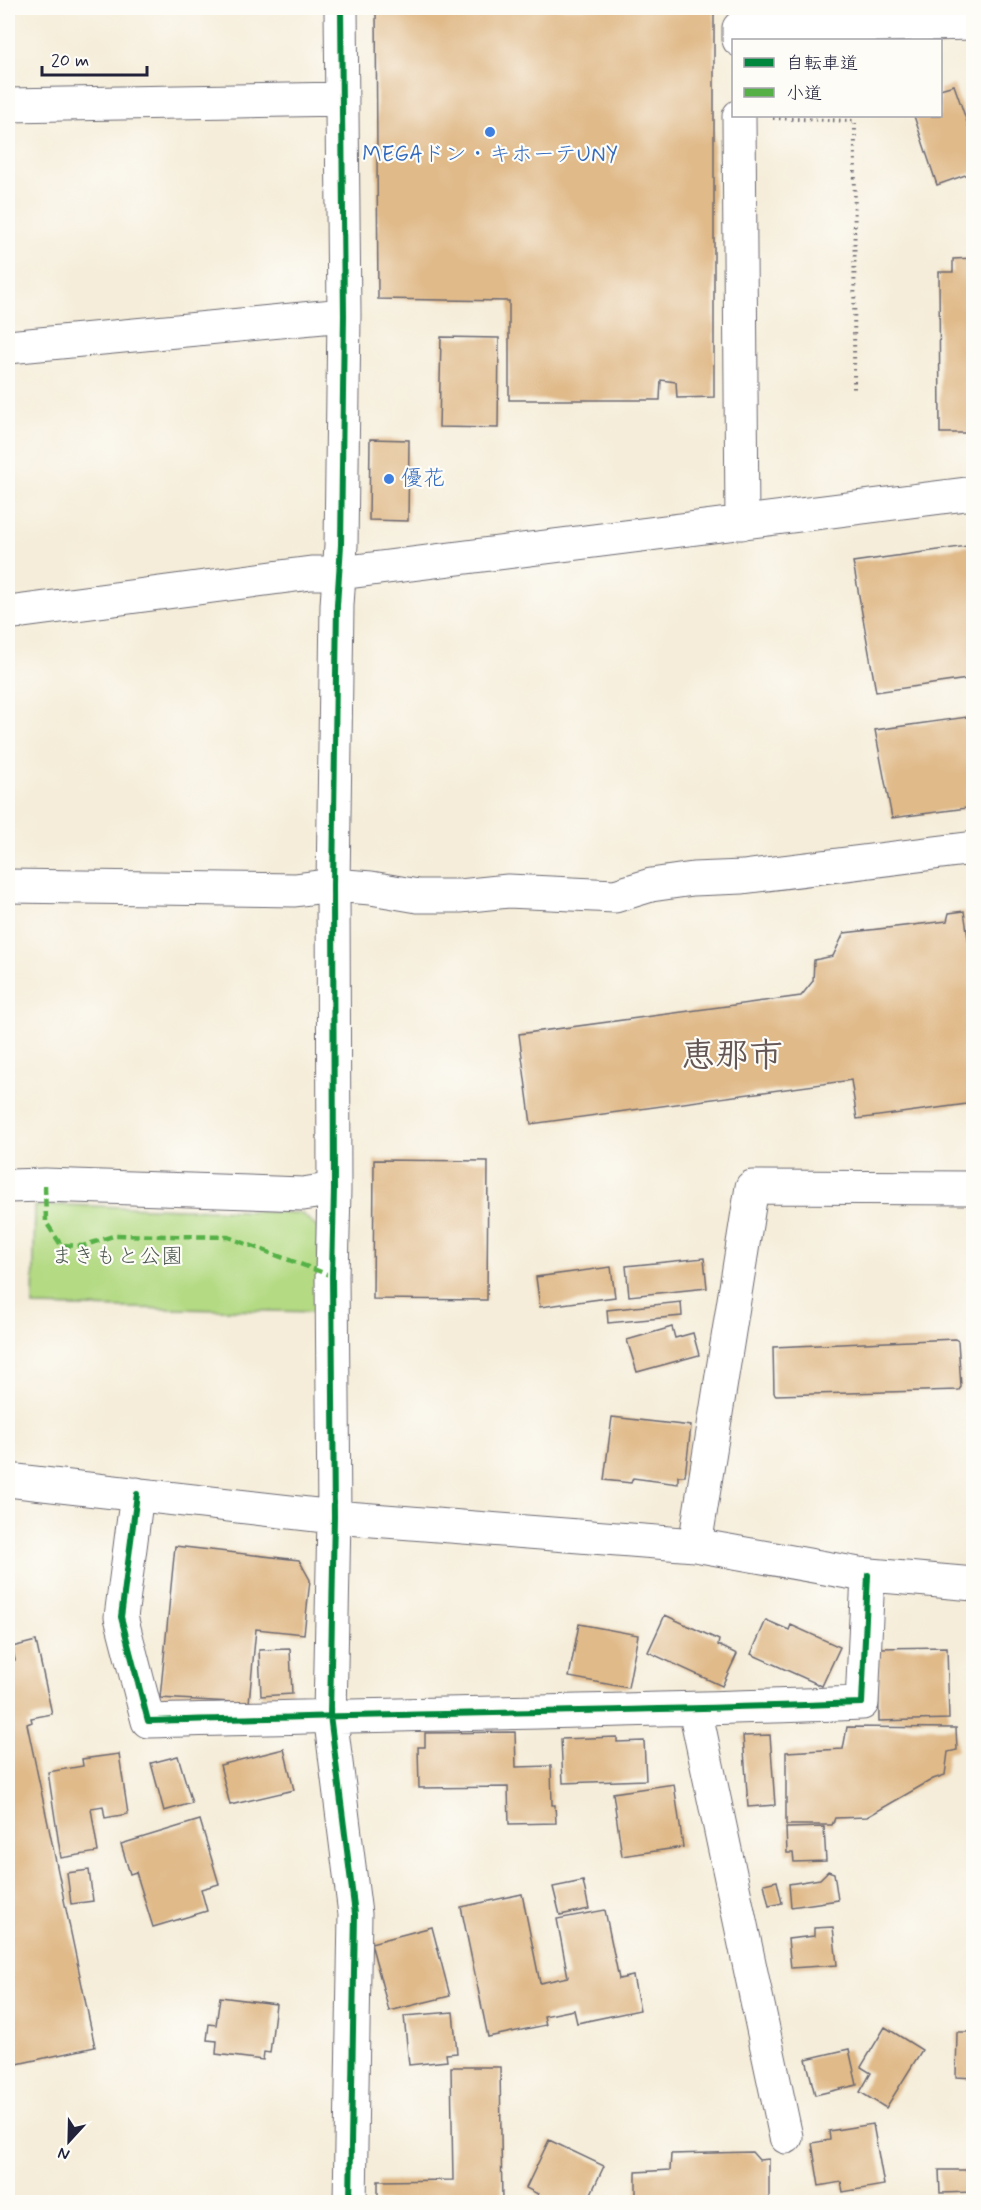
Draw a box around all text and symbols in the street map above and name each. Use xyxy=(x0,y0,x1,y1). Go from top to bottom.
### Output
scale bar xyxy=(42,39,147,77)
legend xyxy=(732,39,942,117)
text: 20 m xyxy=(51,49,89,73)
text: 自転車道 xyxy=(786,52,858,76)
text: 小道 xyxy=(786,82,822,106)
marker: MEGAドン・キホーテUNY xyxy=(483,125,497,139)
place label: MEGAドン・キホーテUNY xyxy=(362,141,618,169)
place label: 優花 xyxy=(401,465,445,493)
marker: 優花 xyxy=(382,472,396,486)
district label: 恵那市 xyxy=(681,1034,783,1079)
park label: まきもと公園 xyxy=(51,1243,183,1271)
north arrow xyxy=(39,2111,99,2171)
text: N xyxy=(55,2142,73,2165)

